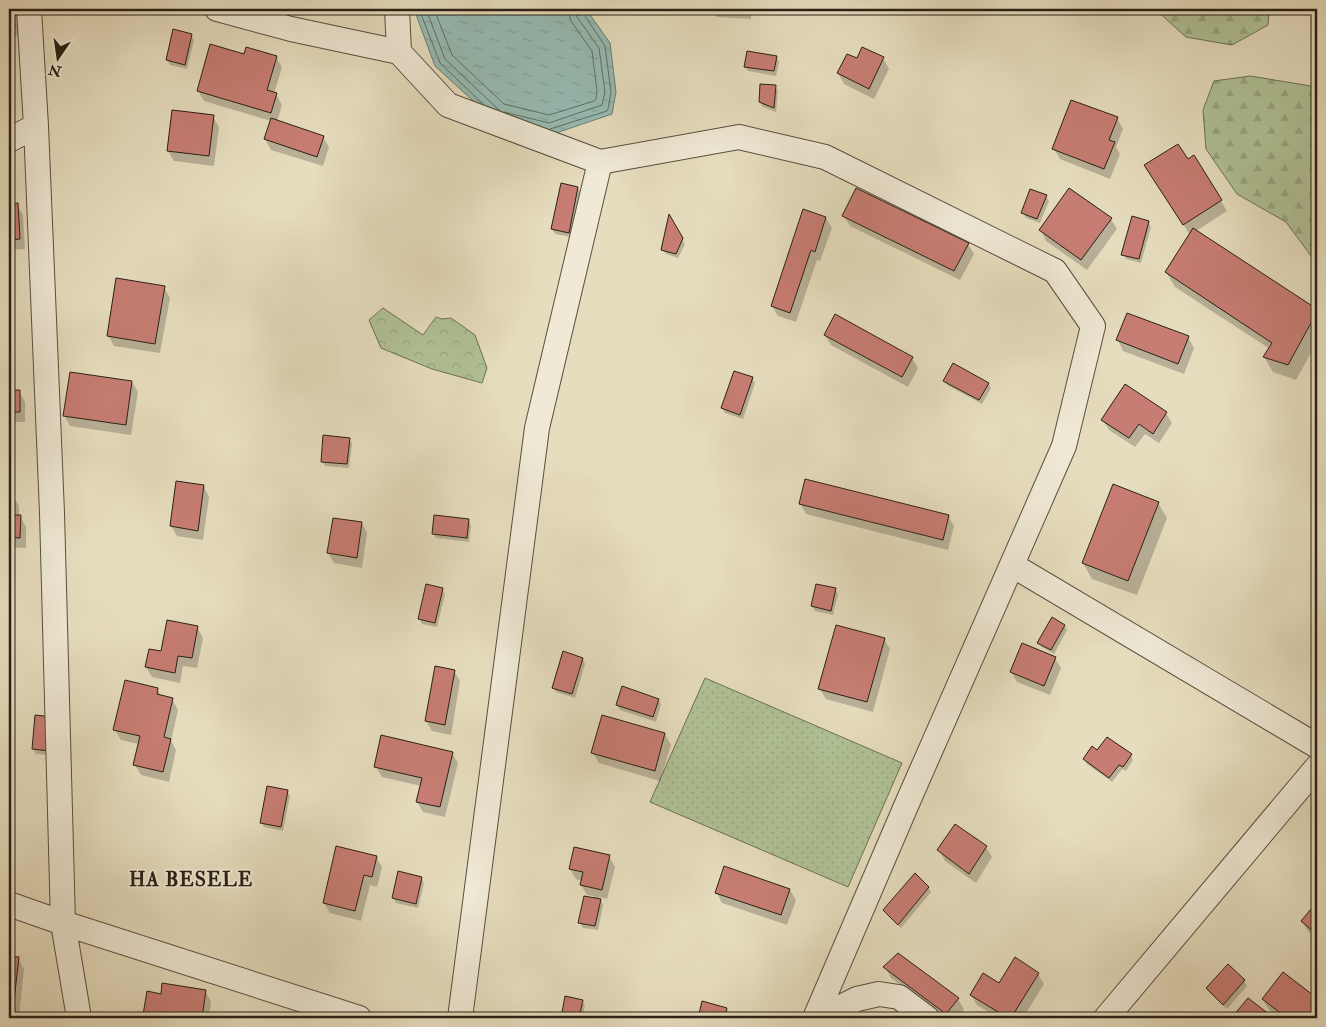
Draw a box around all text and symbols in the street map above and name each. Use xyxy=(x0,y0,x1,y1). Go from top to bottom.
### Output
north arrow xyxy=(32,32,82,82)
text: N xyxy=(47,60,64,80)
district label: HA BESELE xyxy=(129,867,253,892)

